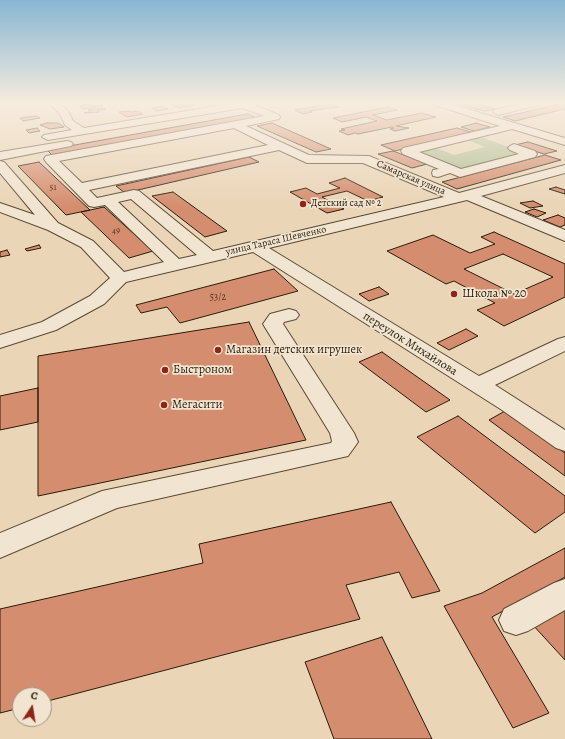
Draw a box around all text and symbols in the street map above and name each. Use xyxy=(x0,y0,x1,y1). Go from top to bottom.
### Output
street label: Самарская улица xyxy=(375,158,447,198)
house number: 51 xyxy=(50,183,56,193)
place label: Детский сад № 2 xyxy=(311,198,382,210)
marker: Детский сад № 2 xyxy=(298,199,308,209)
street label: улица Тараса Шевченко xyxy=(225,224,327,258)
house number: 49 xyxy=(112,226,120,236)
place label: Школа № 20 xyxy=(462,287,526,301)
marker: Школа № 20 xyxy=(449,289,459,299)
house number: 53/2 xyxy=(210,292,226,304)
street label: переулок Михайлова xyxy=(360,309,460,379)
place label: Магазин детских игрушек xyxy=(226,343,362,357)
marker: Магазин детских игрушек xyxy=(213,345,223,355)
place label: Быстроном xyxy=(173,363,232,377)
marker: Быстроном xyxy=(160,365,170,375)
place label: Мегасити xyxy=(172,398,223,412)
marker: Мегасити xyxy=(159,400,169,410)
north arrow xyxy=(12,687,52,727)
text: С xyxy=(30,688,39,704)

